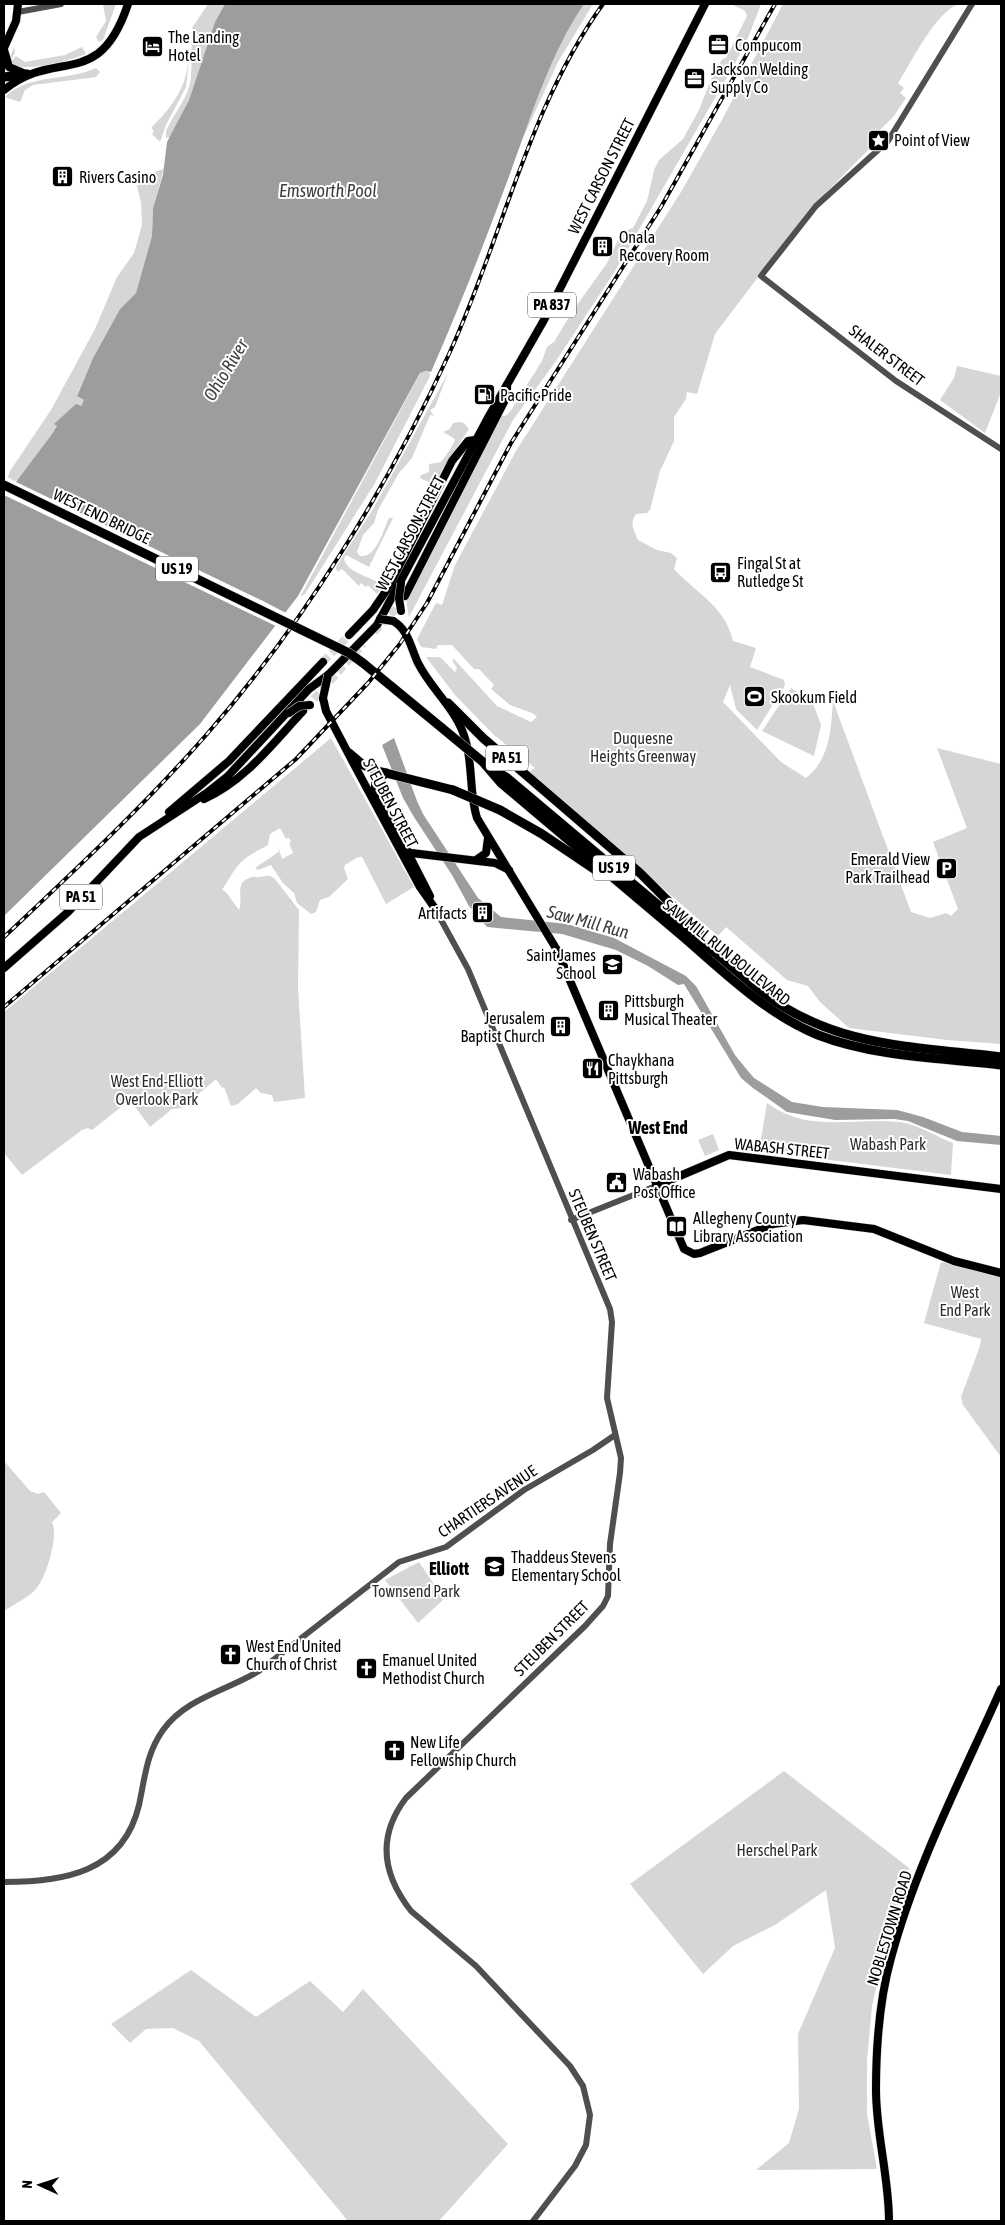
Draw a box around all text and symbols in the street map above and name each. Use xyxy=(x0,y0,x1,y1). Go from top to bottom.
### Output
place label: The Landing Hotel xyxy=(168,28,239,64)
office icon: Compucom xyxy=(707,33,731,57)
hotel icon: The Landing Hotel xyxy=(140,34,164,58)
place label: Compucom xyxy=(735,36,802,55)
place label: Jackson Welding Supply Co xyxy=(711,60,808,97)
office icon: Jackson Welding Supply Co xyxy=(683,66,707,90)
street label: WEST CARSON STREET xyxy=(564,115,638,237)
place icon: Point of View xyxy=(866,128,890,152)
place label: Point of View xyxy=(894,131,970,149)
building icon: Rivers Casino xyxy=(51,165,75,189)
place label: Rivers Casino xyxy=(79,168,156,186)
water label: Emsworth Pool xyxy=(279,180,377,201)
place label: Onala Recovery Room xyxy=(619,228,709,265)
building icon: Onala Recovery Room xyxy=(591,234,615,258)
road number: PA 837 xyxy=(528,292,576,318)
street label: SHALER STREET xyxy=(846,321,928,389)
water label: Ohio River xyxy=(199,335,252,404)
fuel station icon: Pacific Pride xyxy=(472,383,496,407)
place label: Pacific Pride xyxy=(500,386,572,404)
street label: WEST CARSON STREET xyxy=(372,472,448,594)
street label: WEST END BRIDGE xyxy=(51,485,154,547)
place label: Fingal St at Rutledge St xyxy=(737,554,804,591)
road number: US 19 xyxy=(156,556,198,582)
bus stop icon: Fingal St at Rutledge St xyxy=(709,560,733,584)
sports icon: Skookum Field xyxy=(743,685,767,709)
place label: Skookum Field xyxy=(771,688,857,706)
park label: Duquesne Heights Greenway xyxy=(590,729,696,766)
road number: PA 51 xyxy=(486,746,528,770)
street label: STEUBEN STREET xyxy=(360,755,422,851)
place label: Emerald View Park Trailhead xyxy=(845,850,930,886)
road number: US 19 xyxy=(593,856,635,880)
parking icon: Emerald View Park Trailhead xyxy=(934,856,958,880)
road number: PA 51 xyxy=(60,884,102,910)
street label: SAW MILL RUN BOULEVARD xyxy=(660,895,794,1009)
water label: Saw Mill Run xyxy=(544,900,632,943)
building icon: Artifacts xyxy=(471,901,495,925)
place label: Artifacts xyxy=(418,904,467,922)
place label: Saint James School xyxy=(527,946,597,982)
school or university icon: Saint James School xyxy=(600,952,624,976)
place label: Pittsburgh Musical Theater xyxy=(624,992,717,1028)
building icon: Pittsburgh Musical Theater xyxy=(596,998,620,1022)
place label: Jerusalem Baptist Church xyxy=(461,1009,545,1046)
building icon: Jerusalem Baptist Church xyxy=(549,1015,573,1039)
place label: Chaykhana Pittsburgh xyxy=(608,1051,674,1088)
restaurant icon: Chaykhana Pittsburgh xyxy=(580,1057,604,1081)
park label: West End-Elliott Overlook Park xyxy=(111,1072,204,1108)
district label: West End xyxy=(627,1117,688,1138)
street label: WABASH STREET xyxy=(734,1134,830,1162)
park label: Wabash Park xyxy=(850,1135,926,1153)
place label: Wabash Post Office xyxy=(633,1165,696,1201)
public building icon: Wabash Post Office xyxy=(605,1171,629,1195)
street label: STEUBEN STREET xyxy=(565,1186,621,1284)
place label: Allegheny County Library Association xyxy=(693,1209,803,1246)
library icon: Allegheny County Library Association xyxy=(665,1215,689,1239)
park label: West End Park xyxy=(939,1283,991,1319)
street label: CHARTIERS AVENUE xyxy=(434,1461,540,1541)
place label: Thaddeus Stevens Elementary School xyxy=(511,1548,622,1585)
school or university icon: Thaddeus Stevens Elementary School xyxy=(483,1554,507,1578)
district label: Elliott xyxy=(429,1558,470,1579)
park label: Townsend Park xyxy=(372,1582,460,1600)
street label: STEUBEN STREET xyxy=(510,1597,592,1679)
place label: West End United Church of Christ xyxy=(246,1637,341,1673)
church icon: West End United Church of Christ xyxy=(218,1643,242,1667)
place label: Emanuel United Methodist Church xyxy=(382,1651,485,1687)
church icon: Emanuel United Methodist Church xyxy=(354,1657,378,1681)
place label: New Life Fellowship Church xyxy=(410,1733,517,1770)
church icon: New Life Fellowship Church xyxy=(382,1739,406,1763)
park label: Herschel Park xyxy=(736,1841,818,1859)
street label: NOBLESTOWN ROAD xyxy=(863,1868,915,1988)
north arrow xyxy=(15,2160,65,2210)
text: N xyxy=(19,2180,35,2189)

